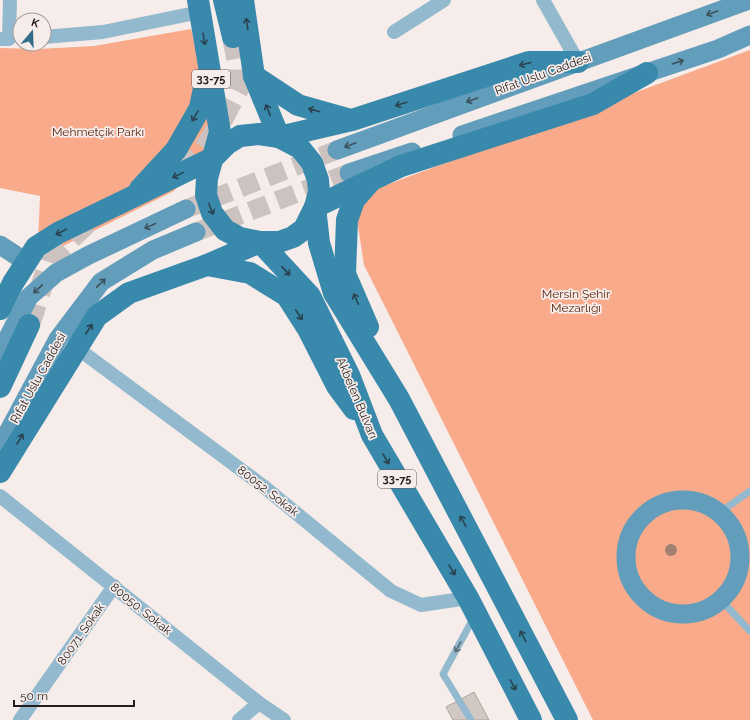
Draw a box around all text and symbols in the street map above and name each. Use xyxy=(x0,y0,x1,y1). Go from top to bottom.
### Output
one-way arrow xyxy=(707,10,719,18)
north arrow xyxy=(12,12,52,52)
text: K xyxy=(29,16,41,31)
one-way arrow xyxy=(243,18,251,31)
one-way arrow xyxy=(201,32,209,45)
street label: Rifat Uslu Caddesi xyxy=(493,50,593,98)
one-way arrow xyxy=(671,58,684,65)
one-way arrow xyxy=(519,60,532,68)
road number: 33-75 xyxy=(192,70,230,88)
one-way arrow xyxy=(466,97,478,105)
one-way arrow xyxy=(395,101,408,108)
one-way arrow xyxy=(264,105,272,117)
one-way arrow xyxy=(308,105,321,113)
one-way arrow xyxy=(191,110,199,122)
park label: Mehmetçik Parkı xyxy=(52,125,144,139)
one-way arrow xyxy=(344,142,356,150)
one-way arrow xyxy=(172,172,184,180)
one-way arrow xyxy=(208,203,216,215)
one-way arrow xyxy=(145,223,157,230)
one-way arrow xyxy=(55,229,67,236)
one-way arrow xyxy=(281,266,291,276)
one-way arrow xyxy=(96,279,106,288)
one-way arrow xyxy=(33,284,43,294)
park label: Mersin Şehir Mezarlığı xyxy=(542,287,611,315)
one-way arrow xyxy=(352,294,359,306)
one-way arrow xyxy=(295,309,303,320)
one-way arrow xyxy=(85,324,93,335)
street label: Rıfat Uslu Caddesi xyxy=(7,330,69,426)
street label: Akbelen Bulvarı xyxy=(334,355,380,441)
one-way arrow xyxy=(17,433,25,445)
one-way arrow xyxy=(382,453,390,465)
street label: 80052. Sokak xyxy=(235,463,302,520)
road number: 33-75 xyxy=(378,470,416,488)
one-way arrow xyxy=(459,515,466,527)
one-way arrow xyxy=(448,564,456,575)
street label: 80050. Sokak xyxy=(108,580,175,638)
street label: 80071. Sokak xyxy=(55,600,108,668)
one-way arrow xyxy=(519,630,526,642)
one-way arrow xyxy=(454,641,461,653)
one-way arrow xyxy=(510,679,518,691)
scale bar xyxy=(14,682,134,708)
text: 50 m xyxy=(20,689,48,703)

